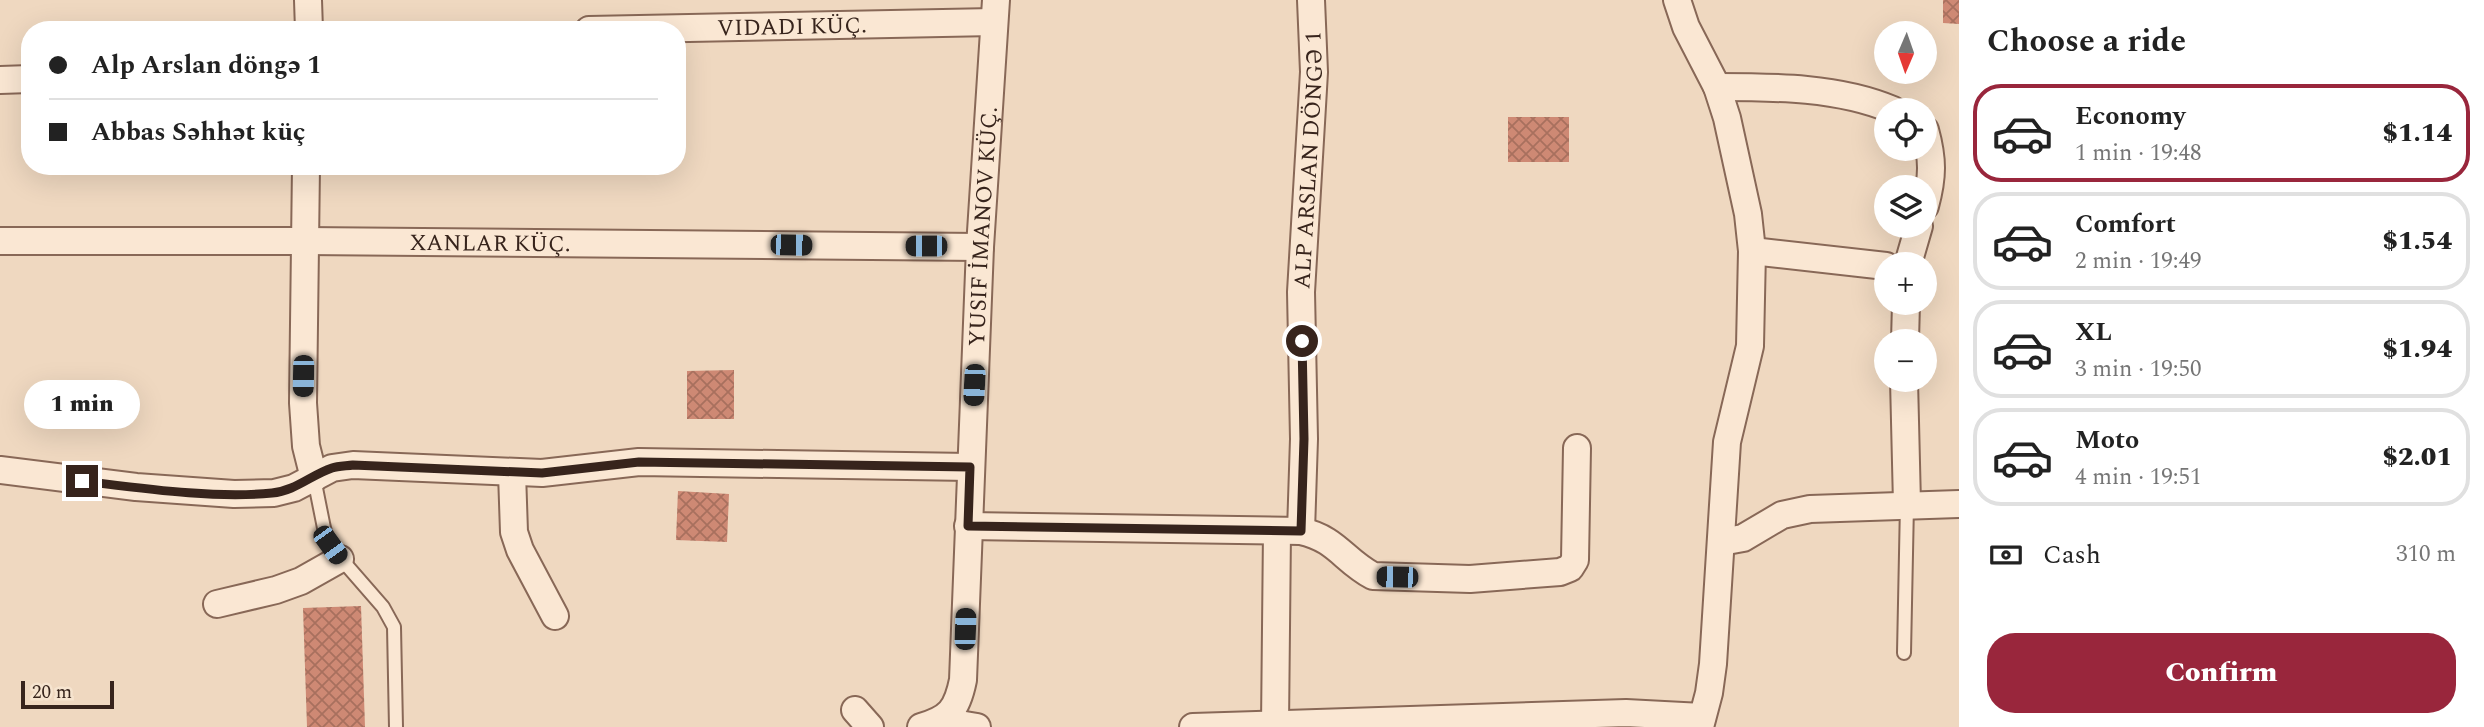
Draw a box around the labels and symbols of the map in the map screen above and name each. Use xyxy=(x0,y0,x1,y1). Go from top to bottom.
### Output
street label: VIDADI KÜÇ. xyxy=(717,9,867,46)
north arrow xyxy=(1874,21,1937,84)
street label: ALP ARSLAN DÖNGƏ 1 xyxy=(1285,31,1333,290)
street label: YUSIF İMANOV KÜÇ. xyxy=(960,105,1008,347)
street label: XANLAR KÜÇ. xyxy=(409,226,571,262)
car xyxy=(770,234,813,256)
car xyxy=(906,236,948,257)
route start xyxy=(1286,325,1318,357)
car xyxy=(293,355,314,397)
car xyxy=(963,363,986,407)
callout: 1 min xyxy=(24,379,140,428)
route end xyxy=(66,465,98,497)
car xyxy=(310,522,351,568)
car xyxy=(1376,566,1419,588)
car xyxy=(954,608,977,650)
scale bar xyxy=(21,678,114,710)

